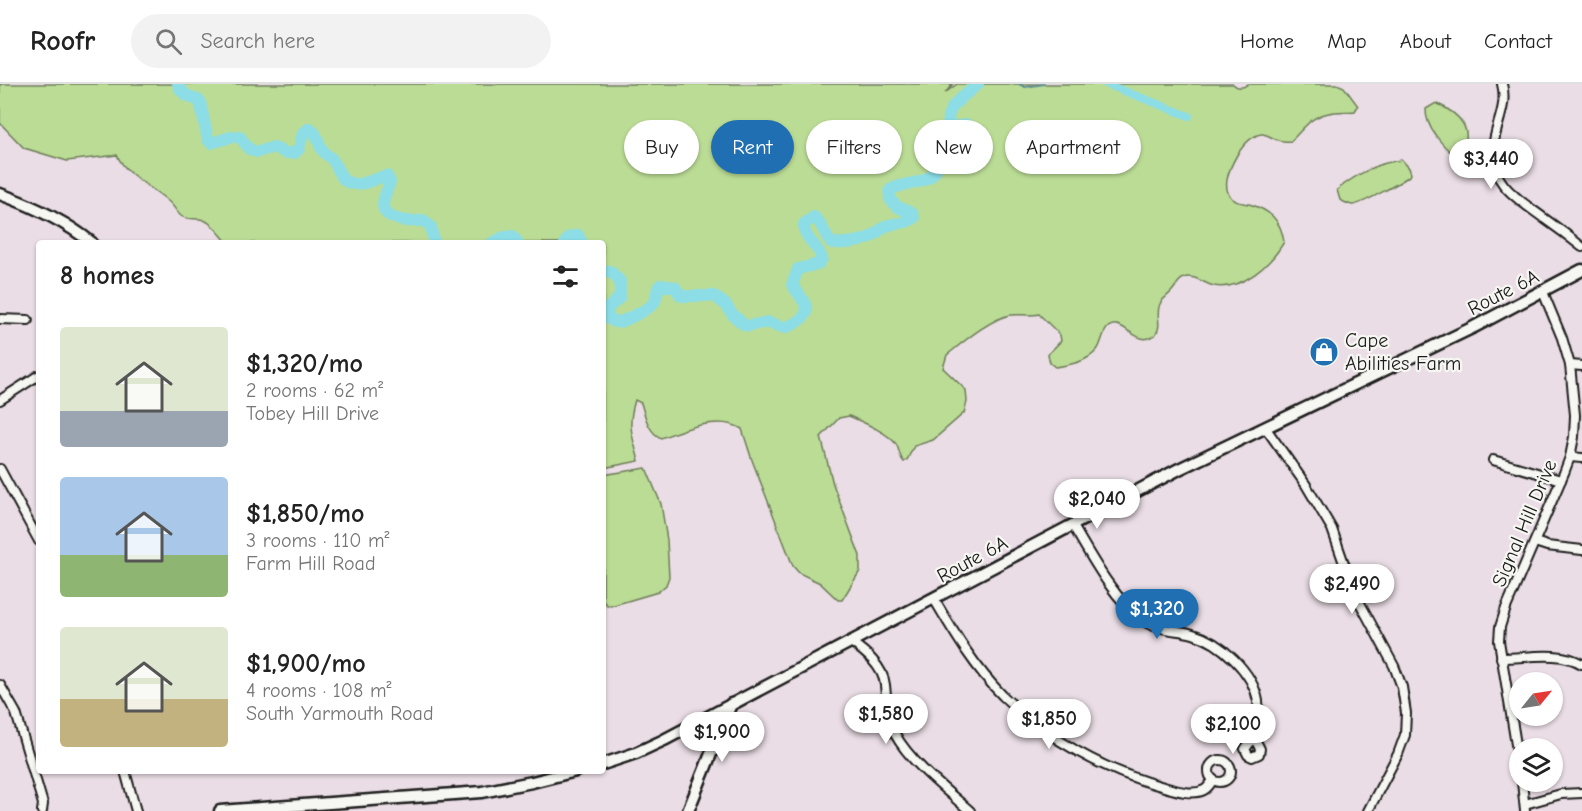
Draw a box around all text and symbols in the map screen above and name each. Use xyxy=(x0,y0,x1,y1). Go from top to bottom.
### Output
search box xyxy=(131,14,551,68)
text: Roofr xyxy=(30,25,95,57)
icon: search xyxy=(152,25,185,58)
text: Search here xyxy=(200,28,315,54)
text: Home xyxy=(1240,29,1294,53)
text: Map xyxy=(1327,29,1367,53)
text: About xyxy=(1400,29,1451,53)
text: Contact xyxy=(1484,29,1552,53)
chip: Buy xyxy=(624,120,699,174)
chip: Rent xyxy=(711,120,794,174)
chip: Filters xyxy=(806,120,902,174)
chip: New xyxy=(914,120,993,174)
chip: Apartment xyxy=(1005,120,1141,174)
pin: $3,440 xyxy=(1442,139,1540,190)
text: $3,440 xyxy=(1463,147,1519,170)
icon: filters xyxy=(549,260,582,293)
text: 8 homes xyxy=(60,261,154,291)
street label: Route 6A xyxy=(1464,265,1543,320)
place label: Cape Abilities Farm xyxy=(1345,329,1461,375)
shop icon: Cape Abilities Farm xyxy=(1308,336,1340,368)
text: $1,320/mo xyxy=(246,349,363,379)
icon: home xyxy=(108,351,180,423)
text: 2 rooms · 62 m² xyxy=(246,379,383,402)
text: Tobey Hill Drive xyxy=(246,402,379,425)
street label: Signal Hill Drive xyxy=(1487,456,1562,590)
pin: $2,040 xyxy=(1048,479,1146,530)
text: $2,040 xyxy=(1068,487,1126,510)
text: $1,850/mo xyxy=(246,499,364,529)
icon: home xyxy=(108,501,180,573)
text: 3 rooms · 110 m² xyxy=(246,529,390,552)
street label: Route 6A xyxy=(933,531,1012,588)
text: Farm Hill Road xyxy=(246,552,376,575)
pin: $2,490 xyxy=(1303,564,1401,615)
text: $2,490 xyxy=(1323,572,1381,595)
pin: $1,320 xyxy=(1108,589,1206,640)
text: $1,320 xyxy=(1130,597,1184,620)
text: $1,900/mo xyxy=(246,649,366,679)
icon: home xyxy=(108,651,180,723)
north arrow xyxy=(1509,672,1563,726)
map controls xyxy=(1509,672,1563,792)
text: 4 rooms · 108 m² xyxy=(246,679,391,702)
pin: $1,580 xyxy=(837,694,935,745)
pin: $1,850 xyxy=(1000,699,1098,750)
text: South Yarmouth Road xyxy=(246,702,434,725)
text: $1,580 xyxy=(858,702,914,725)
pin: $2,100 xyxy=(1184,704,1282,755)
text: $1,850 xyxy=(1021,707,1077,730)
pin: $1,900 xyxy=(673,712,771,763)
text: $2,100 xyxy=(1205,712,1261,735)
text: $1,900 xyxy=(693,720,751,743)
button: layers xyxy=(1509,738,1563,792)

